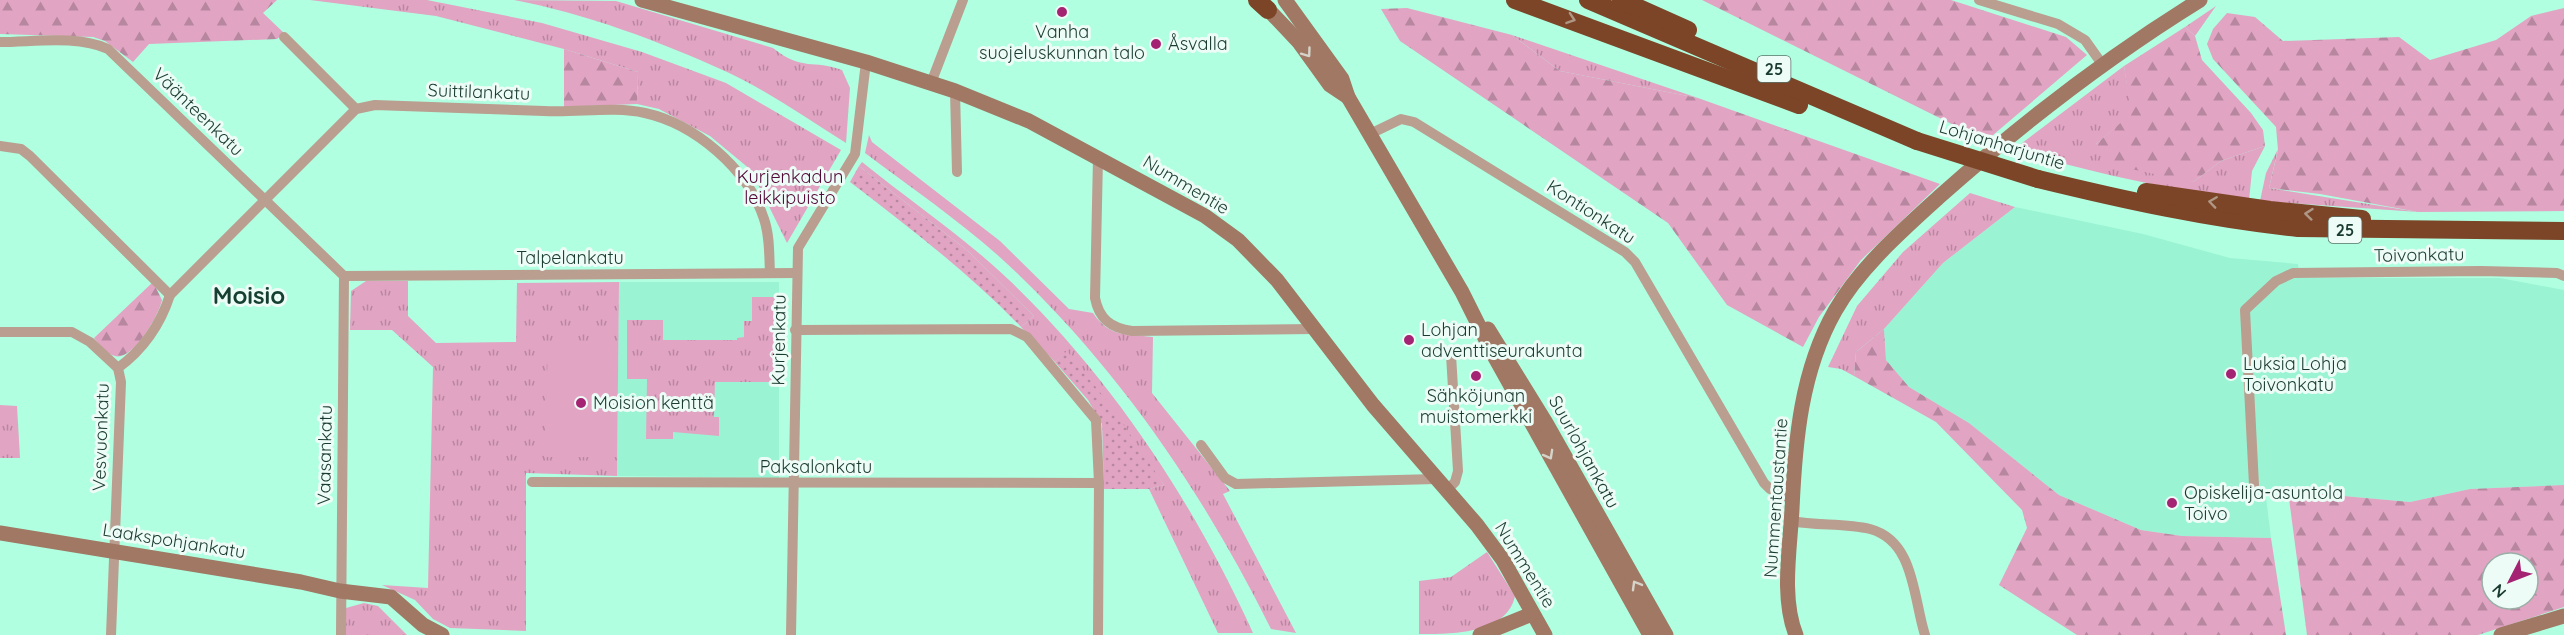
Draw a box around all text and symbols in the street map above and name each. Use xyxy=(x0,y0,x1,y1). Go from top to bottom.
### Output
marker: Vanha suojeluskunnan talo xyxy=(1055,5,1069,19)
one-way arrow xyxy=(1565,12,1576,25)
place label: Vanha suojeluskunnan talo xyxy=(979,20,1145,64)
place label: Åsvalla xyxy=(1168,32,1228,55)
marker: Åsvalla xyxy=(1149,37,1163,51)
one-way arrow xyxy=(1300,47,1311,58)
road number: 25 xyxy=(1758,56,1790,82)
street label: Väänteenkatu xyxy=(148,62,249,161)
street label: Suittilankatu xyxy=(427,78,531,105)
street label: Lohjanharjuntie xyxy=(1936,114,2068,175)
street label: Nummentie xyxy=(1139,150,1234,219)
park label: Kurjenkadun leikkipuisto xyxy=(737,165,843,209)
street label: Kontionkatu xyxy=(1543,174,1640,249)
one-way arrow xyxy=(2208,196,2217,208)
one-way arrow xyxy=(2304,208,2314,221)
road number: 25 xyxy=(2328,217,2362,243)
street label: Toivonkatu xyxy=(2373,242,2465,267)
street label: Talpelankatu xyxy=(516,246,624,269)
district label: Moisio xyxy=(213,280,285,310)
street label: Kurjenkatu xyxy=(766,294,791,386)
place label: Lohjan adventtiseurakunta xyxy=(1421,318,1583,362)
marker: Lohjan adventtiseurakunta xyxy=(1402,333,1416,347)
place label: Luksia Lohja Toivonkatu xyxy=(2243,352,2347,396)
marker: Luksia Lohja Toivonkatu xyxy=(2224,367,2238,381)
marker: Sähköjunan muistomerkki xyxy=(1469,369,1483,383)
street label: Vesvuonkatu xyxy=(87,383,114,491)
place label: Sähköjunan muistomerkki xyxy=(1420,384,1532,428)
place label: Moision kenttä xyxy=(593,391,714,414)
street label: Suurlohjankatu xyxy=(1544,391,1625,512)
marker: Moision kenttä xyxy=(574,396,588,410)
street label: Vaasankatu xyxy=(312,405,337,505)
street label: Nummentaustantie xyxy=(1758,417,1793,578)
one-way arrow xyxy=(1542,449,1553,459)
street label: Paksalonkatu xyxy=(760,455,872,478)
place label: Opiskelija-asuntola Toivo xyxy=(2184,481,2343,525)
marker: Opiskelija-asuntola Toivo xyxy=(2165,496,2179,510)
street label: Laakspohjankatu xyxy=(101,518,247,563)
street label: Nummentie xyxy=(1490,518,1561,612)
north arrow xyxy=(2480,551,2540,611)
text: N xyxy=(2487,580,2510,602)
one-way arrow xyxy=(1632,581,1643,591)

